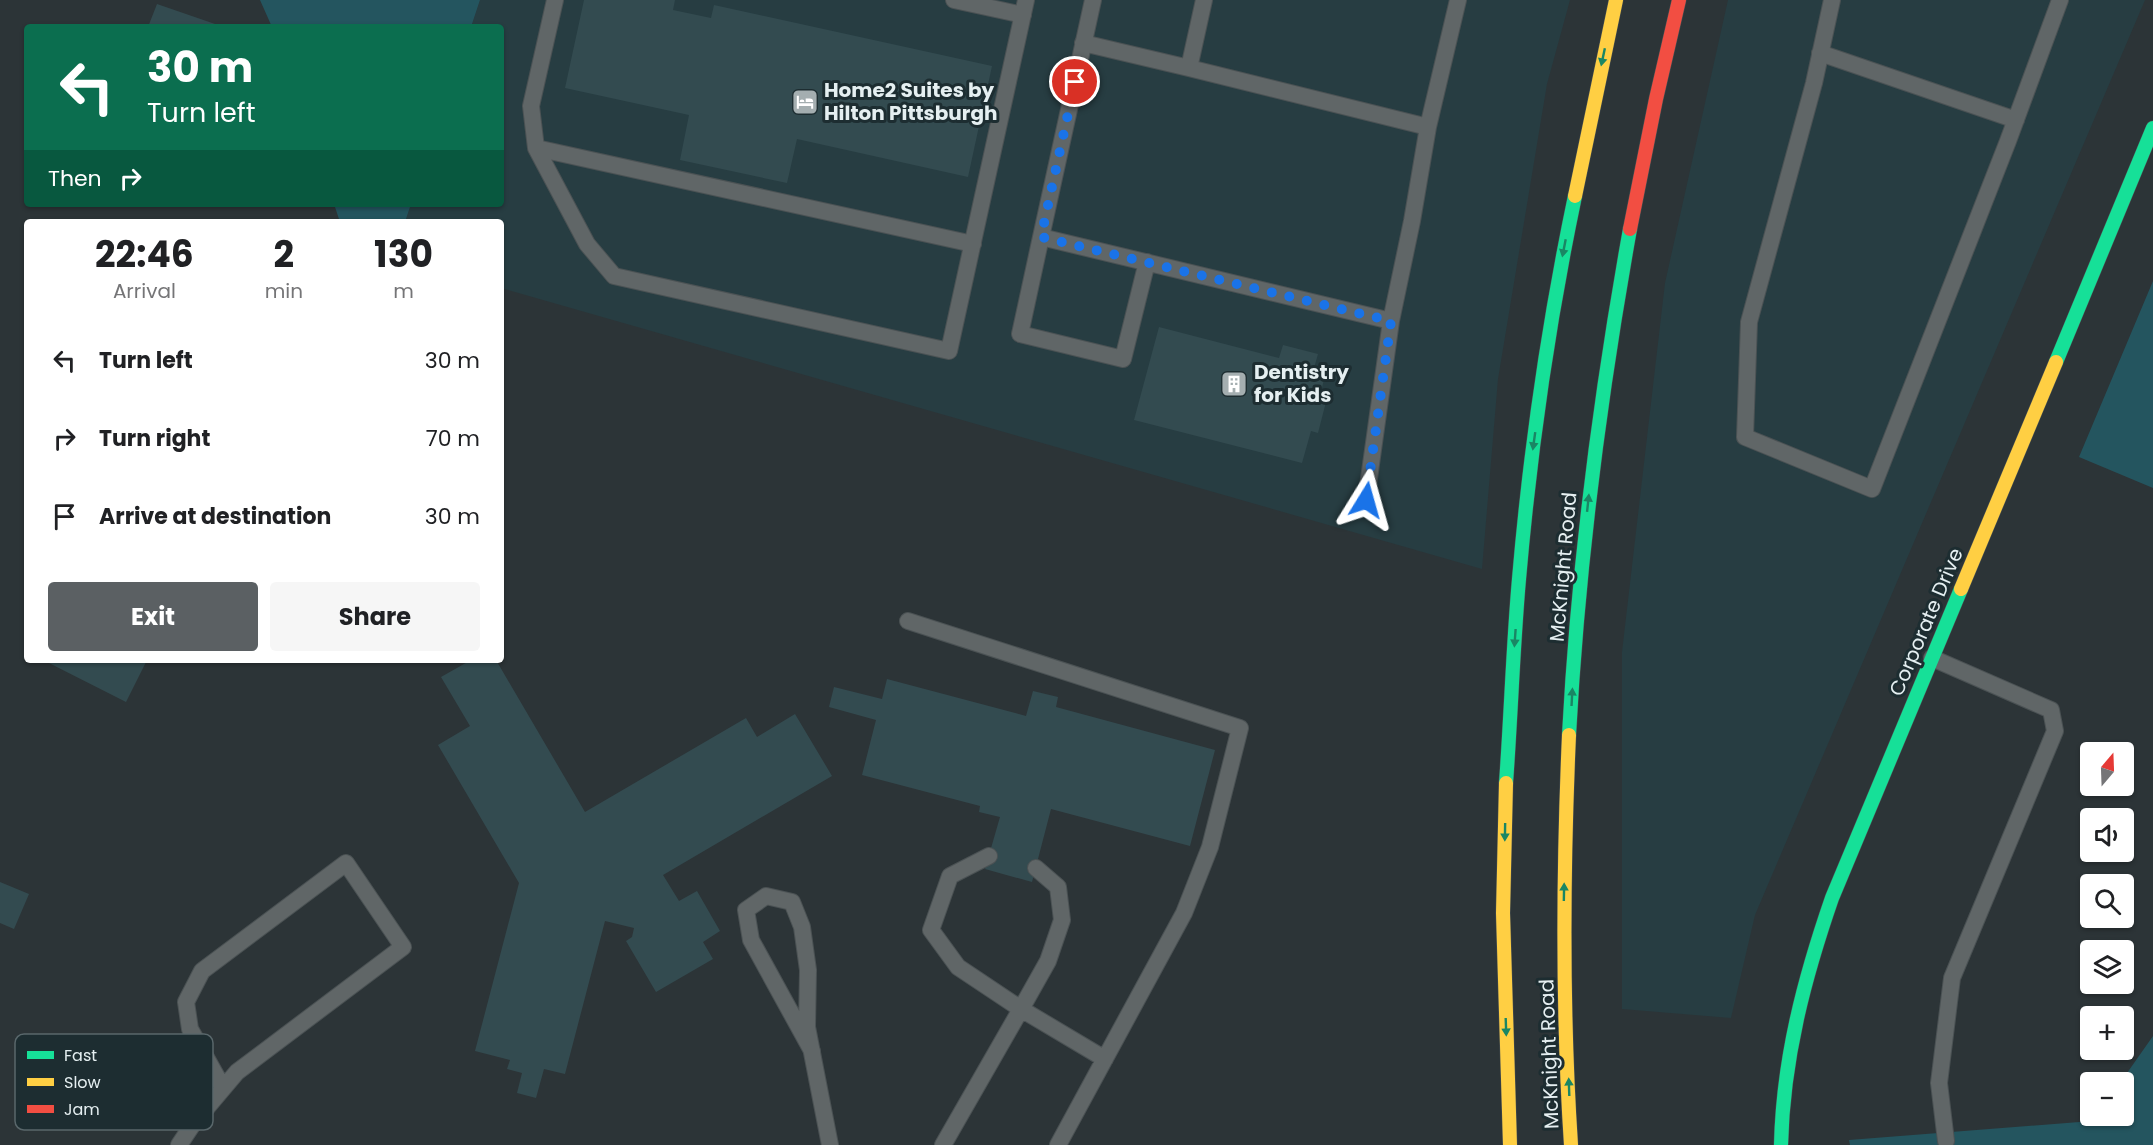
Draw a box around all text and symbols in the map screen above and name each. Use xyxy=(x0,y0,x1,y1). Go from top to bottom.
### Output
text: 30 m xyxy=(147,38,253,97)
icon: left xyxy=(48,48,126,126)
one-way arrow xyxy=(1598,48,1607,67)
pin xyxy=(1049,56,1100,107)
icon: arrive xyxy=(1058,65,1091,98)
place label: Home2 Suites by Hilton Pittsburgh xyxy=(824,76,997,127)
hotel icon: Home2 Suites by Hilton Pittsburgh xyxy=(790,87,820,117)
text: Turn left xyxy=(147,94,256,131)
icon: right xyxy=(114,162,147,195)
text: Then xyxy=(48,163,102,194)
text: 22:46 xyxy=(95,229,194,280)
text: 2 xyxy=(274,229,294,280)
text: 130 xyxy=(374,229,433,280)
one-way arrow xyxy=(1559,239,1568,258)
text: Arrival xyxy=(113,277,176,305)
text: min xyxy=(265,277,303,305)
text: m xyxy=(393,277,414,305)
icon: left xyxy=(48,344,81,377)
text: Turn left xyxy=(99,345,193,376)
text: 30 m xyxy=(425,345,480,376)
place label: Dentistry for Kids xyxy=(1254,358,1349,409)
building icon: Dentistry for Kids xyxy=(1219,369,1249,399)
icon: right xyxy=(48,422,81,455)
text: Turn right xyxy=(99,423,210,454)
text: 70 m xyxy=(426,423,480,454)
one-way arrow xyxy=(1530,431,1539,450)
position arrow xyxy=(1334,468,1398,532)
street label: McKnight Road xyxy=(1543,491,1583,643)
one-way arrow xyxy=(1583,493,1593,512)
icon: arrive xyxy=(48,500,81,533)
text: Arrive at destination xyxy=(99,501,331,532)
text: 30 m xyxy=(425,501,480,532)
street label: Corporate Drive xyxy=(1882,544,1970,700)
button: Exit xyxy=(48,582,258,651)
button: Share xyxy=(270,582,480,651)
one-way arrow xyxy=(1510,628,1519,647)
one-way arrow xyxy=(1567,687,1576,706)
north arrow xyxy=(2080,742,2134,796)
map controls xyxy=(2080,742,2134,1126)
button: sound xyxy=(2080,808,2134,862)
one-way arrow xyxy=(1500,823,1509,842)
button: search xyxy=(2080,874,2134,928)
one-way arrow xyxy=(1560,882,1569,901)
button: layers xyxy=(2080,940,2134,994)
street label: McKnight Road xyxy=(1532,979,1566,1129)
button: + xyxy=(2080,1006,2134,1060)
one-way arrow xyxy=(1501,1018,1510,1037)
legend xyxy=(15,1034,213,1130)
text: Fast xyxy=(64,1044,97,1067)
text: Slow xyxy=(64,1071,101,1094)
button: − xyxy=(2080,1072,2134,1126)
one-way arrow xyxy=(1564,1077,1573,1096)
text: Jam xyxy=(64,1098,100,1121)

